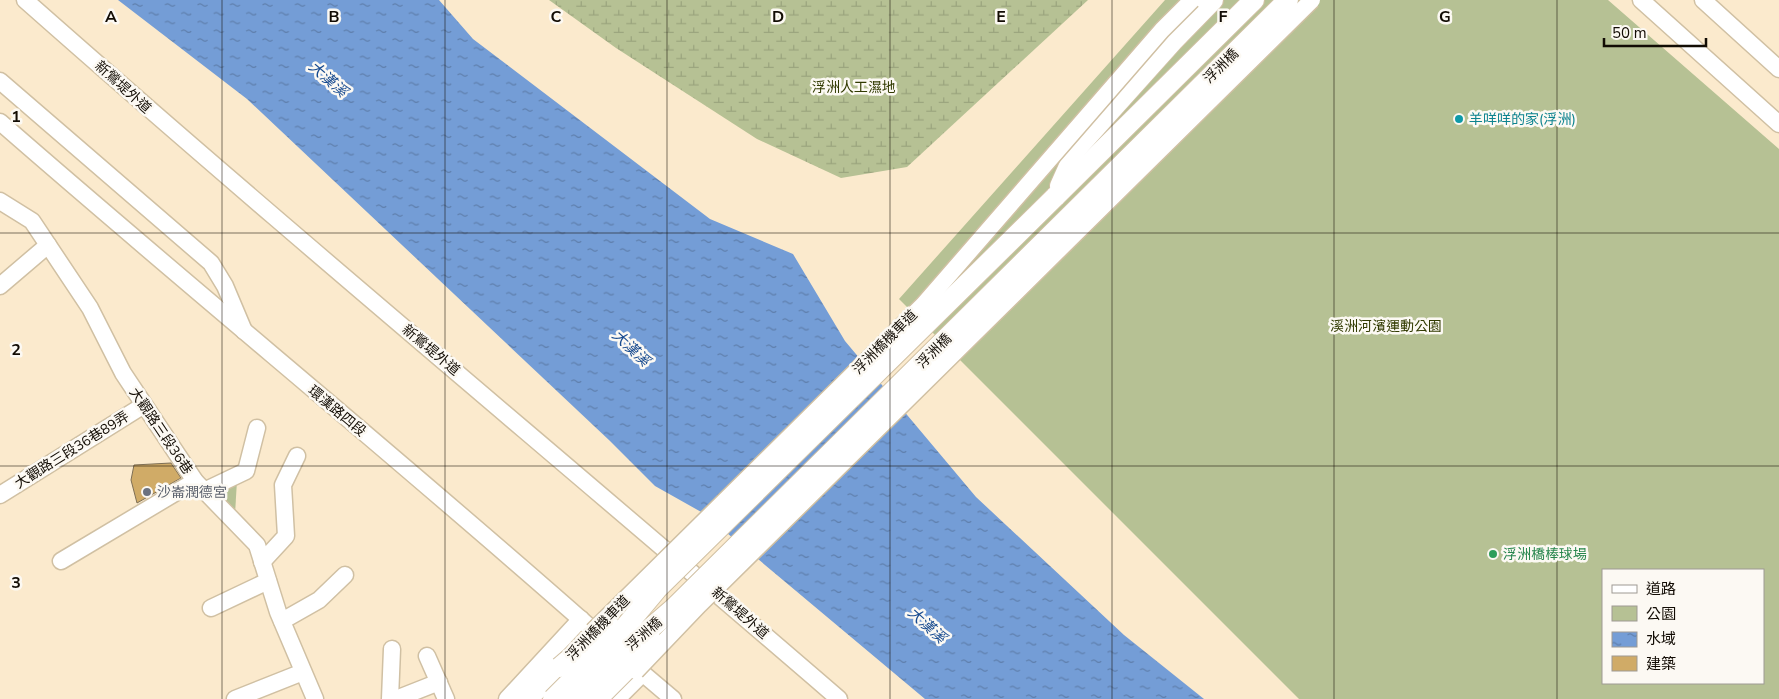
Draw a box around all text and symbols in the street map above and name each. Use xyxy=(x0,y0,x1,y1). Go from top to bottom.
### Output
text: A xyxy=(105,6,117,28)
text: B xyxy=(328,6,340,28)
text: C xyxy=(551,6,562,28)
text: D xyxy=(772,6,784,28)
text: E xyxy=(996,6,1006,28)
text: F xyxy=(1219,6,1228,28)
text: G xyxy=(1439,6,1451,28)
scale bar xyxy=(1604,15,1706,47)
text: 50 m xyxy=(1612,23,1647,43)
street label: 浮洲橋 xyxy=(1199,44,1243,88)
street label: 新鶯堤外道 xyxy=(91,57,155,117)
water label: 大漢溪 xyxy=(304,57,353,103)
park label: 浮洲人工濕地 xyxy=(812,78,896,97)
text: 1 xyxy=(11,106,21,128)
place label: 羊咩咩的家(浮洲) xyxy=(1469,110,1576,129)
marker: 羊咩咩的家(浮洲) xyxy=(1453,113,1465,125)
street label: 浮洲橋機車道 xyxy=(849,306,921,378)
park label: 溪洲河濱運動公園 xyxy=(1330,317,1442,336)
street label: 新鶯堤外道 xyxy=(398,320,464,380)
water label: 大漢溪 xyxy=(608,325,656,372)
street label: 浮洲橋 xyxy=(912,329,956,373)
text: 2 xyxy=(11,339,21,361)
street label: 環漢路四段 xyxy=(304,381,370,441)
street label: 大觀路三段36巷 xyxy=(125,384,197,478)
street label: 大觀路三段36巷89弄 xyxy=(11,407,133,493)
place label: 沙崙潤德宮 xyxy=(157,483,227,502)
marker: 沙崙潤德宮 xyxy=(141,486,153,498)
place label: 浮洲橋棒球場 xyxy=(1503,545,1587,564)
marker: 浮洲橋棒球場 xyxy=(1487,548,1499,560)
legend xyxy=(1602,569,1764,684)
text: 3 xyxy=(11,572,21,594)
text: 道路 xyxy=(1646,579,1676,599)
street label: 新鶯堤外道 xyxy=(707,583,773,643)
street label: 浮洲橋機車道 xyxy=(562,591,634,665)
water label: 大漢溪 xyxy=(904,603,952,649)
text: 公園 xyxy=(1646,604,1676,624)
street label: 浮洲橋 xyxy=(622,613,666,655)
text: 水域 xyxy=(1646,629,1676,649)
text: 建築 xyxy=(1646,654,1676,674)

